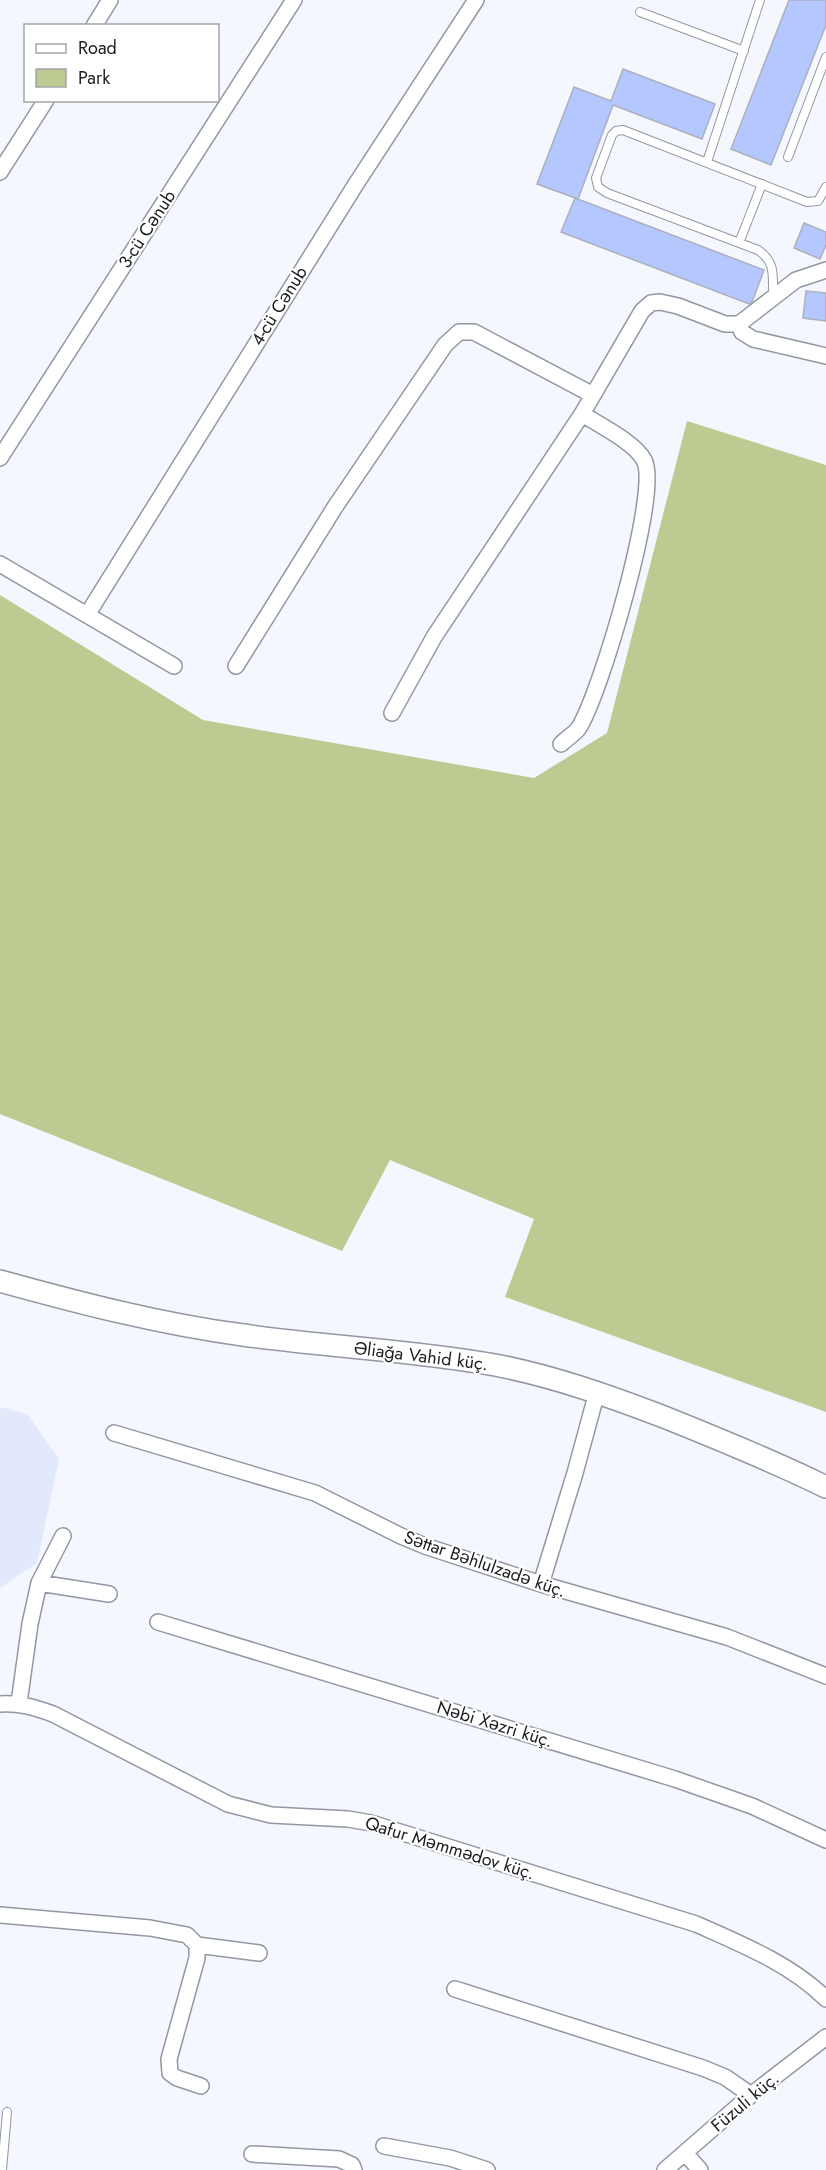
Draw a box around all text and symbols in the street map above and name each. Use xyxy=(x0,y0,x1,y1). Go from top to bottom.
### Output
legend xyxy=(24,24,219,102)
text: Road xyxy=(78,35,117,61)
text: Park xyxy=(78,65,110,91)
street label: 3-cü Cənub xyxy=(112,185,182,273)
street label: 4-cü Cənub xyxy=(244,261,314,351)
street label: Əliağa Vahid küç. xyxy=(352,1335,490,1377)
street label: Səttar Bəhlulzadə küç. xyxy=(400,1524,570,1604)
street label: Nəbi Xəzri küç. xyxy=(434,1694,556,1754)
street label: Qafur Məmmədov küç. xyxy=(362,1810,538,1886)
street label: Füzuli küç. xyxy=(705,2066,785,2138)

